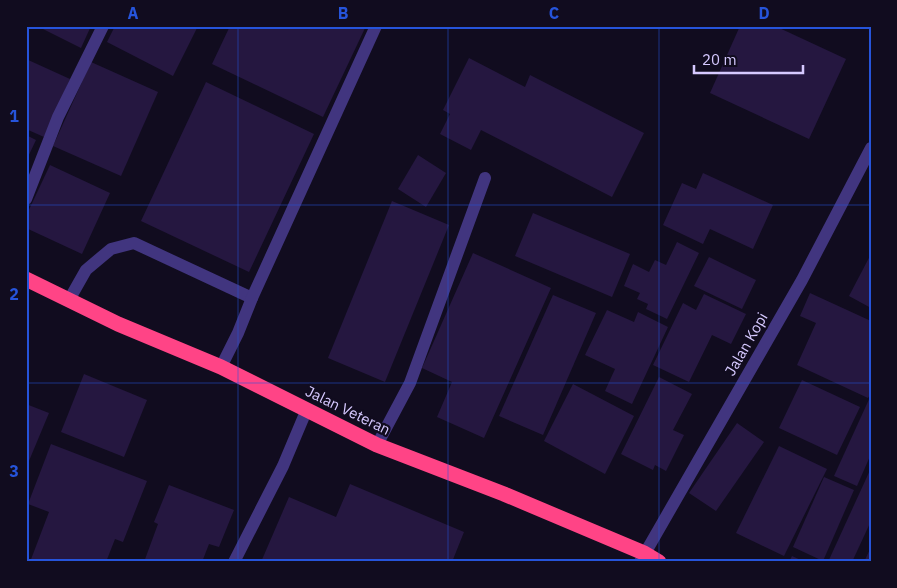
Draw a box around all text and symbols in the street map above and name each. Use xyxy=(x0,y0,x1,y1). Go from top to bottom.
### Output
text: A xyxy=(128,3,139,23)
text: B xyxy=(338,3,349,23)
text: C xyxy=(549,3,559,23)
text: D xyxy=(758,3,770,23)
scale bar xyxy=(694,42,803,74)
text: 20 m xyxy=(702,50,737,69)
text: 1 xyxy=(9,106,19,126)
text: 2 xyxy=(9,284,19,304)
street label: Jalan Kopi xyxy=(720,309,772,379)
street label: Jalan Veteran xyxy=(302,381,394,439)
text: 3 xyxy=(9,461,19,481)

